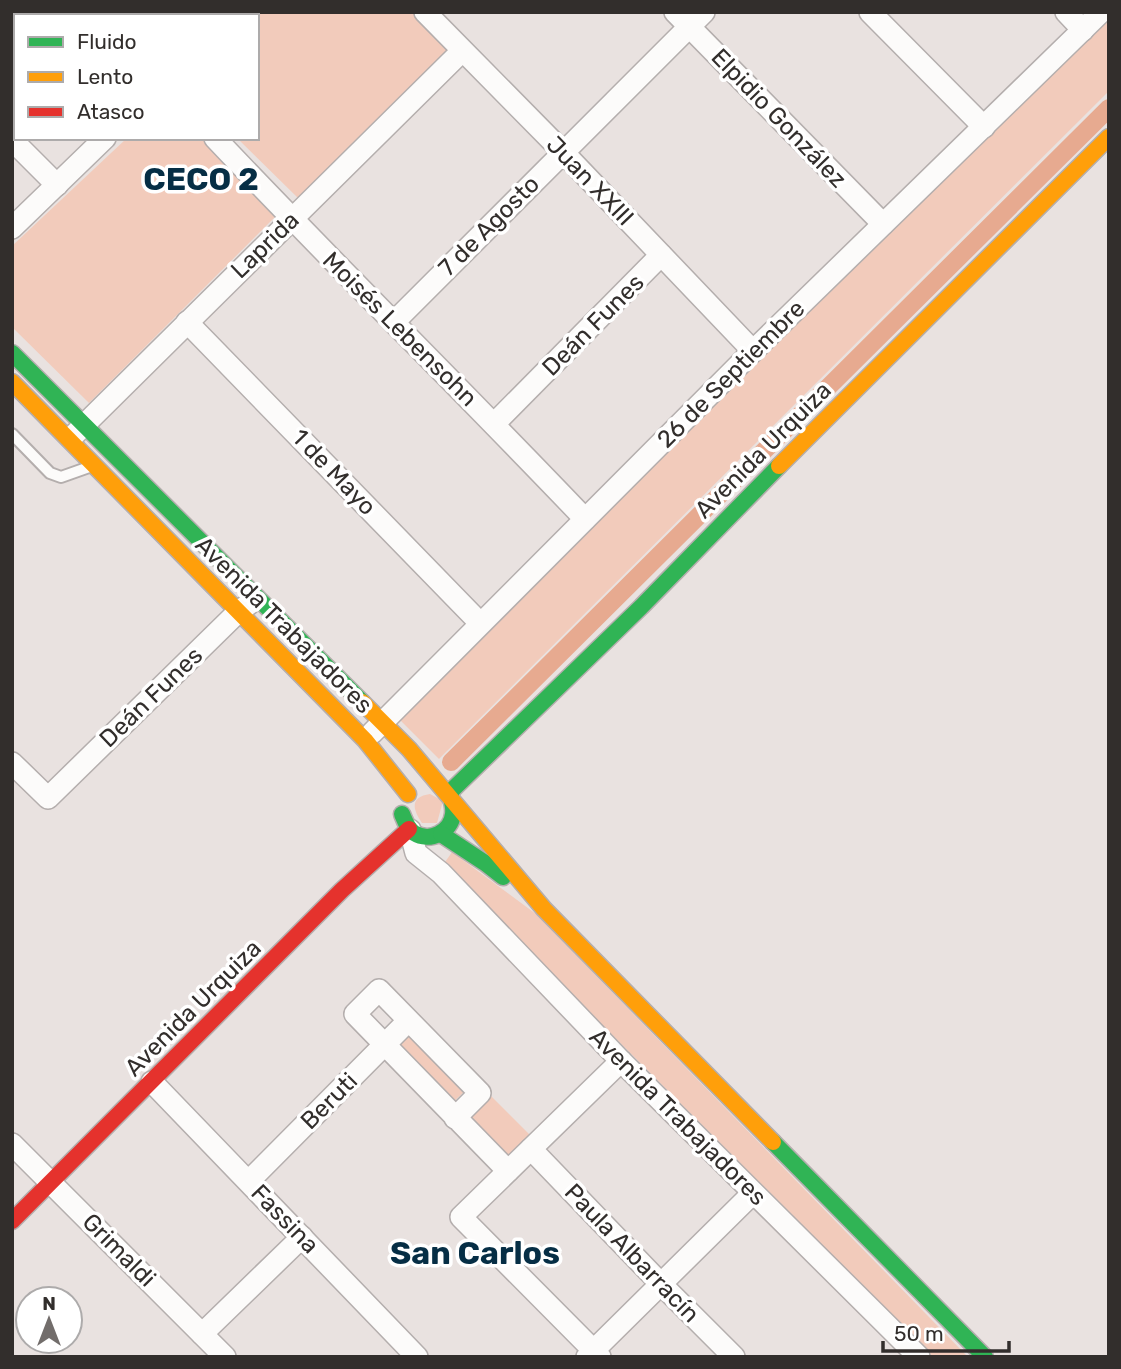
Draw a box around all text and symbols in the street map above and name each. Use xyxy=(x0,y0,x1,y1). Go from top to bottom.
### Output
legend xyxy=(14,14,259,140)
text: Fluido xyxy=(77,29,137,54)
street label: Elpidio González xyxy=(706,43,852,193)
text: Lento xyxy=(77,64,133,89)
text: Atasco xyxy=(77,99,145,124)
street label: Juan XXIII xyxy=(541,131,639,231)
district label: CECO 2 xyxy=(143,160,259,198)
street label: 7 de Agosto xyxy=(433,170,545,282)
street label: Laprida xyxy=(225,206,305,284)
street label: Moisés Lebensohn xyxy=(317,246,483,412)
street label: Deán Funes xyxy=(536,268,650,382)
street label: 26 de Septiembre xyxy=(651,294,811,454)
street label: Avenida Urquiza xyxy=(689,376,837,524)
street label: 1 de Mayo xyxy=(286,423,382,521)
street label: Avenida Trabajadores xyxy=(190,531,378,719)
street label: Deán Funes xyxy=(94,641,208,753)
street label: Avenida Urquiza xyxy=(119,934,267,1082)
street label: Avenida Trabajadores xyxy=(584,1023,772,1211)
street label: Beruti xyxy=(295,1067,363,1135)
street label: Paula Albarracín xyxy=(559,1178,705,1328)
street label: Fassina xyxy=(246,1179,324,1259)
street label: Grimaldi xyxy=(77,1208,161,1292)
district label: San Carlos xyxy=(390,1234,560,1272)
north arrow xyxy=(14,1285,84,1355)
text: N xyxy=(42,1292,56,1315)
scale bar xyxy=(883,1310,1009,1354)
text: 50 m xyxy=(894,1321,944,1346)

